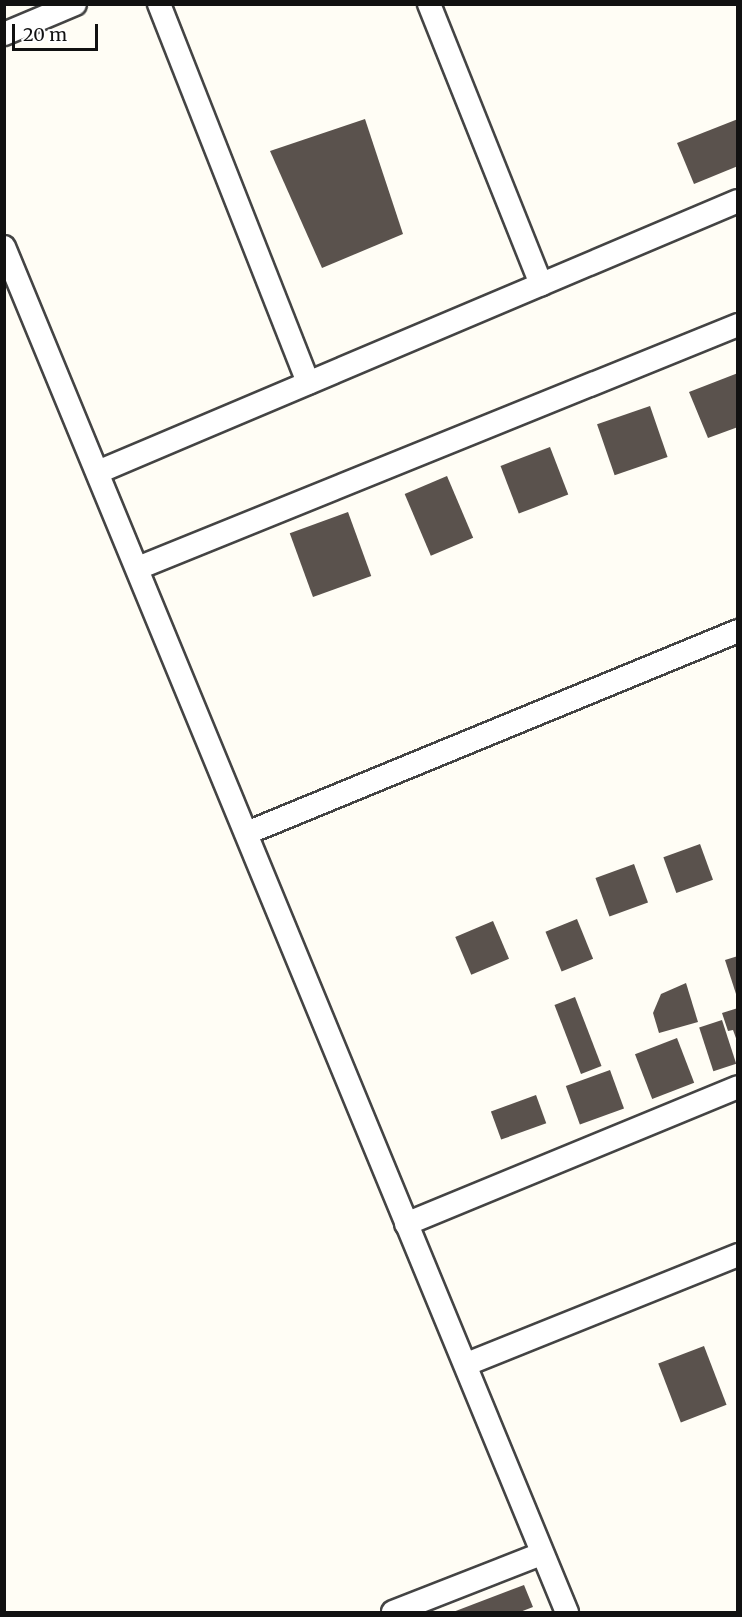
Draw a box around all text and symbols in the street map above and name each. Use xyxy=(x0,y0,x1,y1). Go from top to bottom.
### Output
scale bar xyxy=(15,12,100,50)
text: 20 m xyxy=(23,23,67,46)

